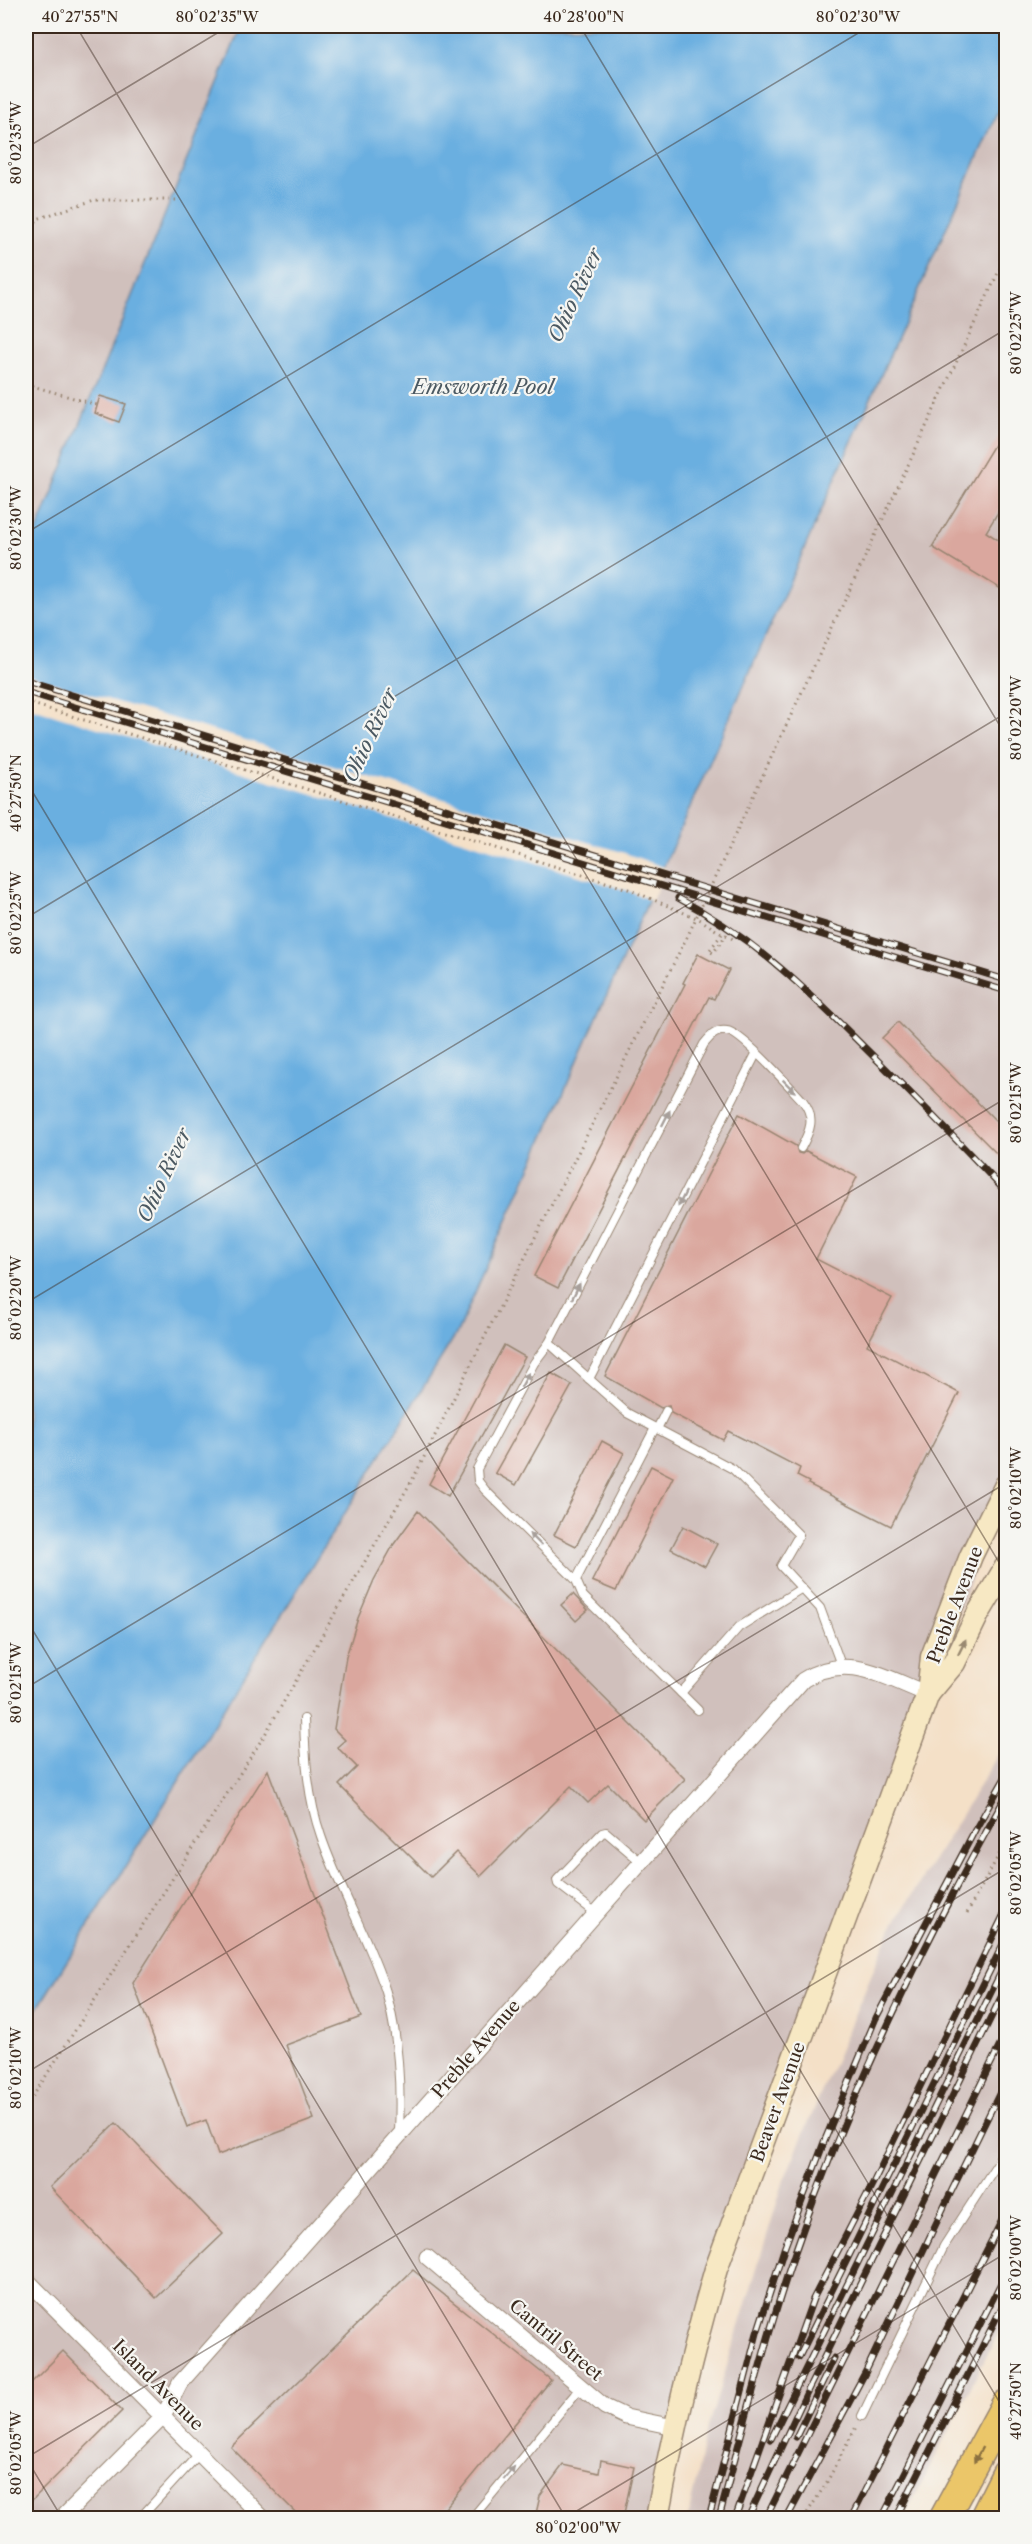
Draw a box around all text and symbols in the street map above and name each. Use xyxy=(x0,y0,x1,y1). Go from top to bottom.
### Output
text: 40°27'55"N xyxy=(42,7,118,26)
text: 80°02'35"W xyxy=(175,7,259,26)
text: 40°28'00"N xyxy=(544,7,624,26)
text: 80°02'30"W xyxy=(816,7,901,26)
text: 80°02'35"W xyxy=(6,101,25,185)
water label: Ohio River xyxy=(543,243,608,346)
text: 80°02'25"W xyxy=(1006,291,1025,375)
water label: Emsworth Pool xyxy=(410,375,556,399)
text: 80°02'30"W xyxy=(6,485,25,570)
text: 80°02'20"W xyxy=(1006,675,1025,760)
water label: Ohio River xyxy=(338,683,403,786)
text: 40°27'50"N xyxy=(6,754,25,832)
text: 80°02'25"W xyxy=(6,871,25,955)
text: 80°02'15"W xyxy=(1006,1062,1025,1144)
one-way arrow xyxy=(781,1078,795,1092)
one-way arrow xyxy=(661,1109,671,1126)
water label: Ohio River xyxy=(132,1123,197,1226)
one-way arrow xyxy=(677,1190,687,1208)
text: 80°02'20"W xyxy=(6,1255,25,1340)
one-way arrow xyxy=(571,1283,581,1300)
one-way arrow xyxy=(520,1371,530,1388)
text: 80°02'10"W xyxy=(1006,1446,1025,1529)
one-way arrow xyxy=(528,1533,542,1547)
street label: Preble Avenue xyxy=(923,1543,987,1667)
one-way arrow xyxy=(957,1639,966,1656)
text: 80°02'15"W xyxy=(6,1642,25,1724)
text: 80°02'05"W xyxy=(1006,1830,1025,1915)
street label: Preble Avenue xyxy=(427,1995,525,2103)
text: 80°02'10"W xyxy=(6,2026,25,2109)
street label: Beaver Avenue xyxy=(746,2039,810,2165)
text: 80°02'00"W xyxy=(1006,2215,1025,2301)
street label: Cantril Street xyxy=(505,2295,608,2386)
street label: Island Avenue xyxy=(108,2335,208,2435)
text: 40°27'50"N xyxy=(1006,2362,1025,2440)
text: 80°02'05"W xyxy=(6,2410,25,2495)
one-way arrow xyxy=(973,2447,983,2464)
one-way arrow xyxy=(502,2466,515,2481)
text: 80°02'00"W xyxy=(535,2518,621,2537)

